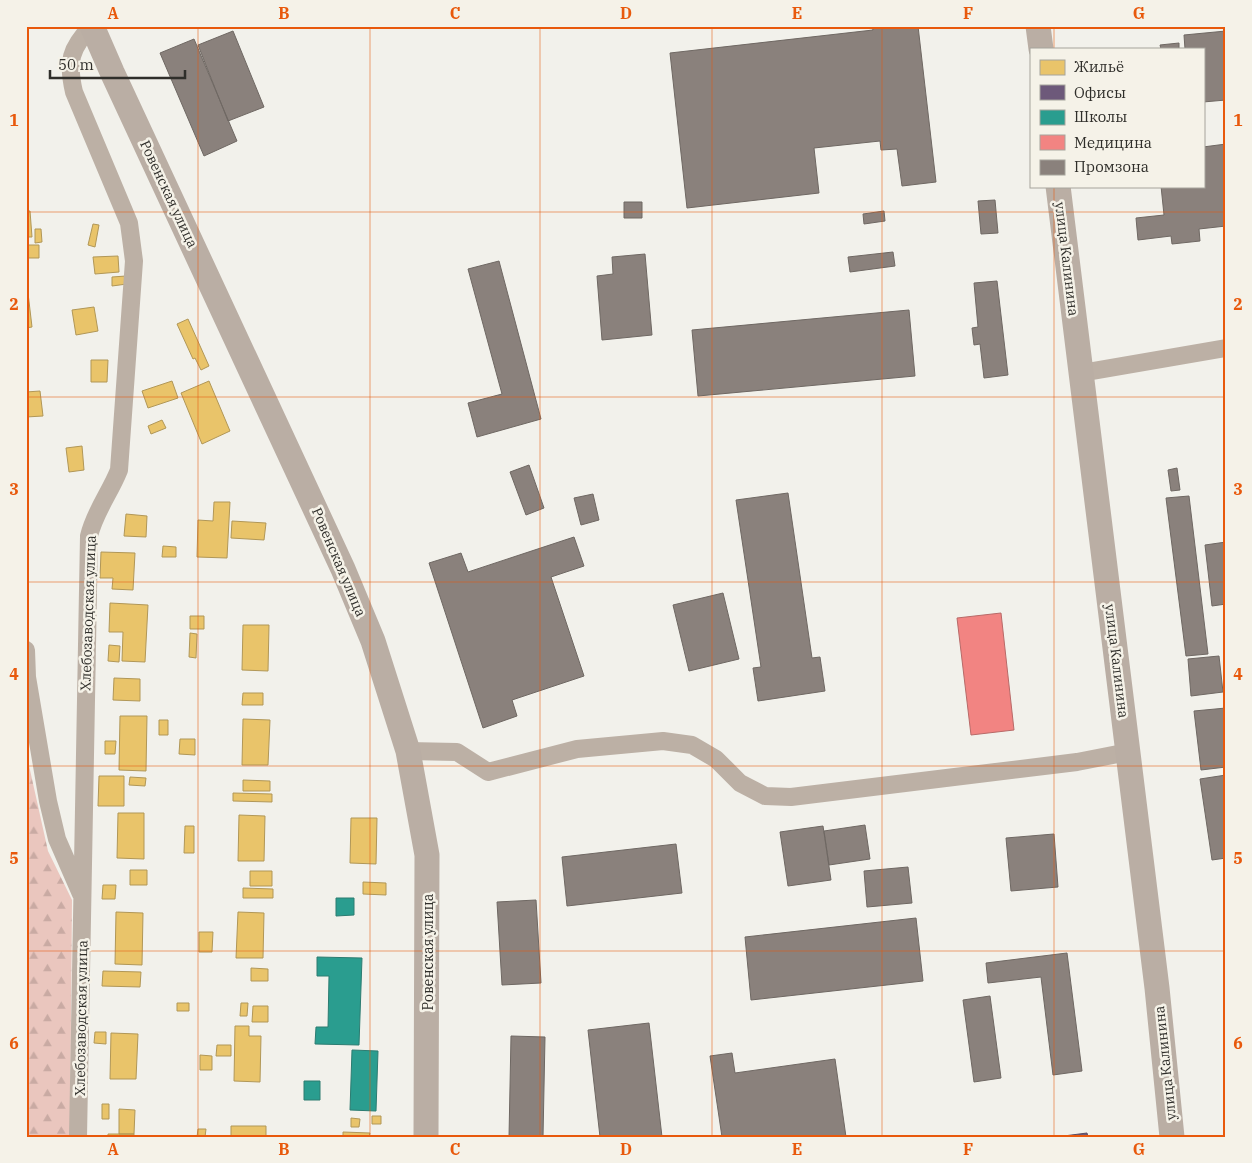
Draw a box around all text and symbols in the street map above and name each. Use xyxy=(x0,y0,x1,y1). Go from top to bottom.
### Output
text: A xyxy=(107,3,119,23)
text: B xyxy=(278,3,290,23)
text: C xyxy=(450,3,460,23)
text: D xyxy=(620,3,632,23)
text: E xyxy=(792,3,802,23)
text: F xyxy=(963,3,973,23)
text: G xyxy=(1133,3,1145,23)
scale bar xyxy=(50,48,185,80)
legend xyxy=(1030,48,1204,188)
text: 50 m xyxy=(58,55,94,74)
text: Жильё xyxy=(1074,57,1124,76)
text: Офисы xyxy=(1074,83,1126,102)
text: Школы xyxy=(1074,107,1127,126)
text: 1 xyxy=(9,110,19,130)
text: 1 xyxy=(1233,110,1243,130)
text: Медицина xyxy=(1074,133,1152,152)
street label: Ровенская улица xyxy=(136,137,202,251)
text: Промзона xyxy=(1074,157,1149,176)
street label: улица Калинина xyxy=(1051,201,1083,318)
text: 2 xyxy=(9,294,19,314)
text: 2 xyxy=(1233,294,1243,314)
text: 3 xyxy=(9,479,19,499)
text: 3 xyxy=(1233,479,1243,499)
street label: Ровенская улица xyxy=(308,505,370,620)
street label: Хлебозаводская улица xyxy=(76,534,100,691)
street label: улица Калинина xyxy=(1101,603,1133,720)
text: 4 xyxy=(9,664,19,684)
text: 4 xyxy=(1233,664,1243,684)
text: 5 xyxy=(9,848,19,868)
text: 5 xyxy=(1233,848,1243,868)
street label: Ровенская улица xyxy=(419,893,437,1010)
street label: Хлебозаводская улица xyxy=(71,940,91,1096)
street label: улица Калинина xyxy=(1150,1005,1180,1121)
text: 6 xyxy=(9,1033,19,1053)
text: 6 xyxy=(1233,1033,1243,1053)
text: A xyxy=(107,1139,119,1159)
text: B xyxy=(278,1139,290,1159)
text: C xyxy=(450,1139,460,1159)
text: D xyxy=(620,1139,632,1159)
text: E xyxy=(792,1139,802,1159)
text: F xyxy=(963,1139,973,1159)
text: G xyxy=(1133,1139,1145,1159)

